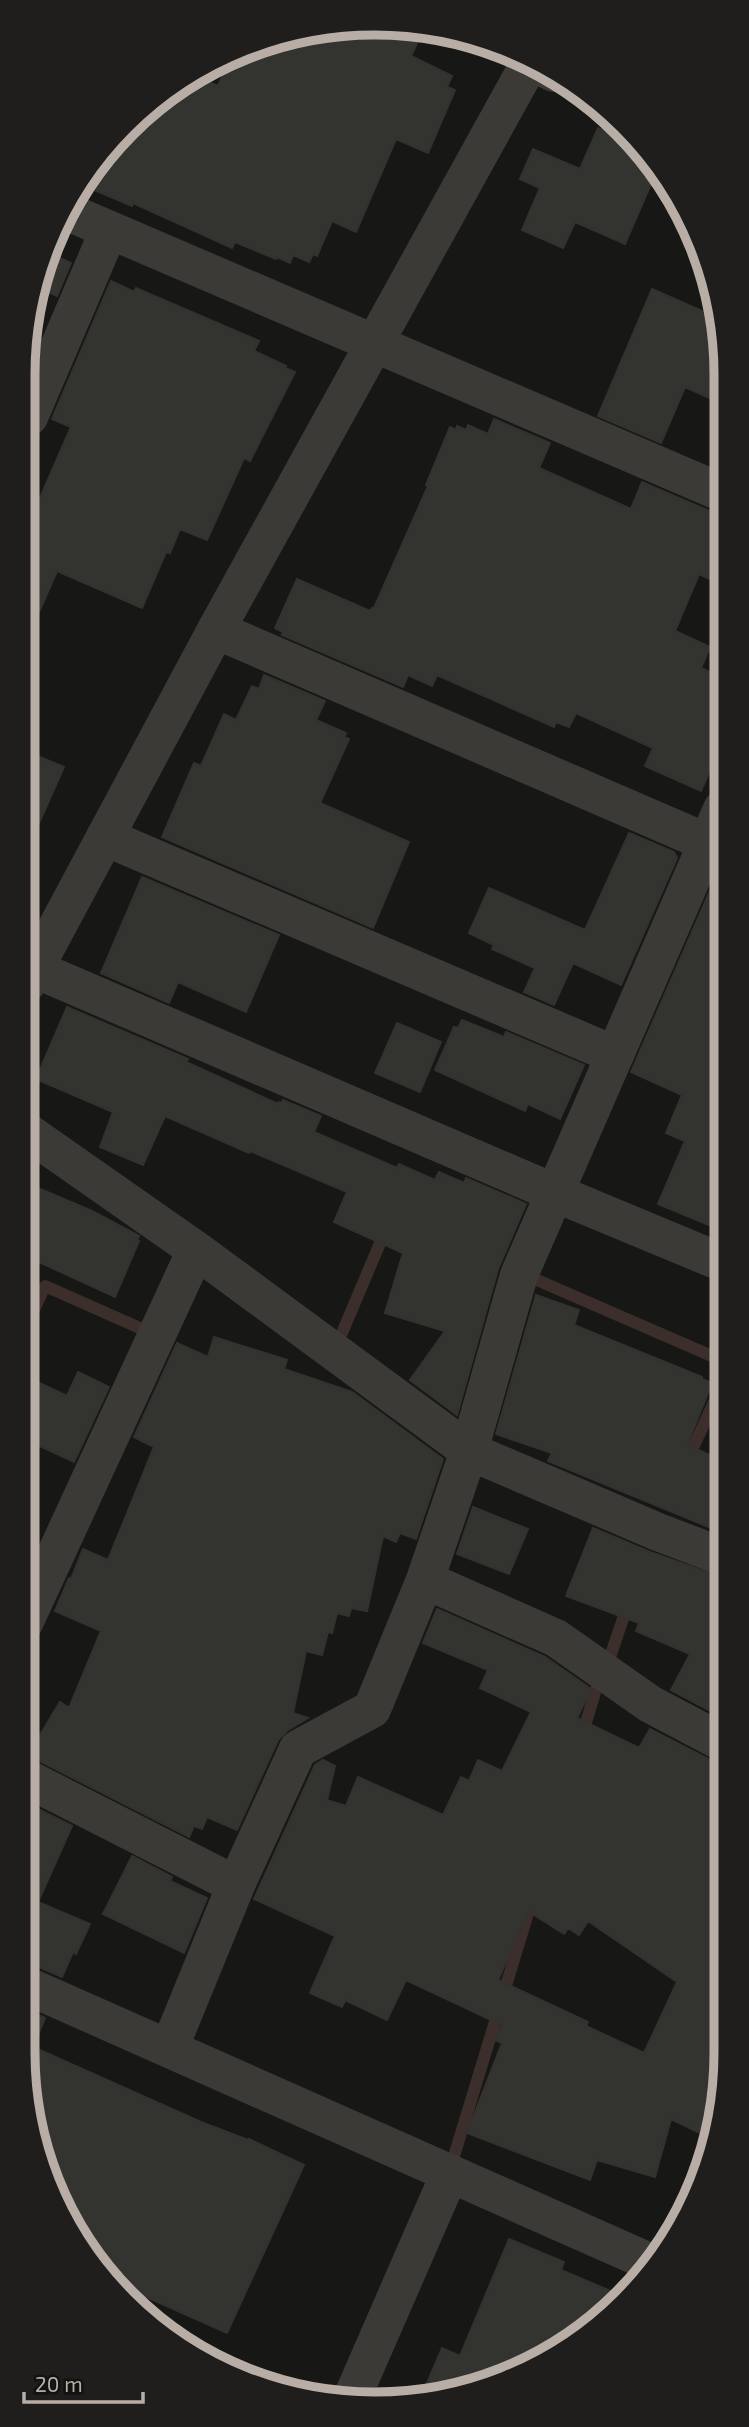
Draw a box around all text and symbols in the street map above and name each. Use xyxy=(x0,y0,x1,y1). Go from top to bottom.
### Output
scale bar xyxy=(24,2360,144,2404)
text: 20 m xyxy=(35,2371,83,2396)

